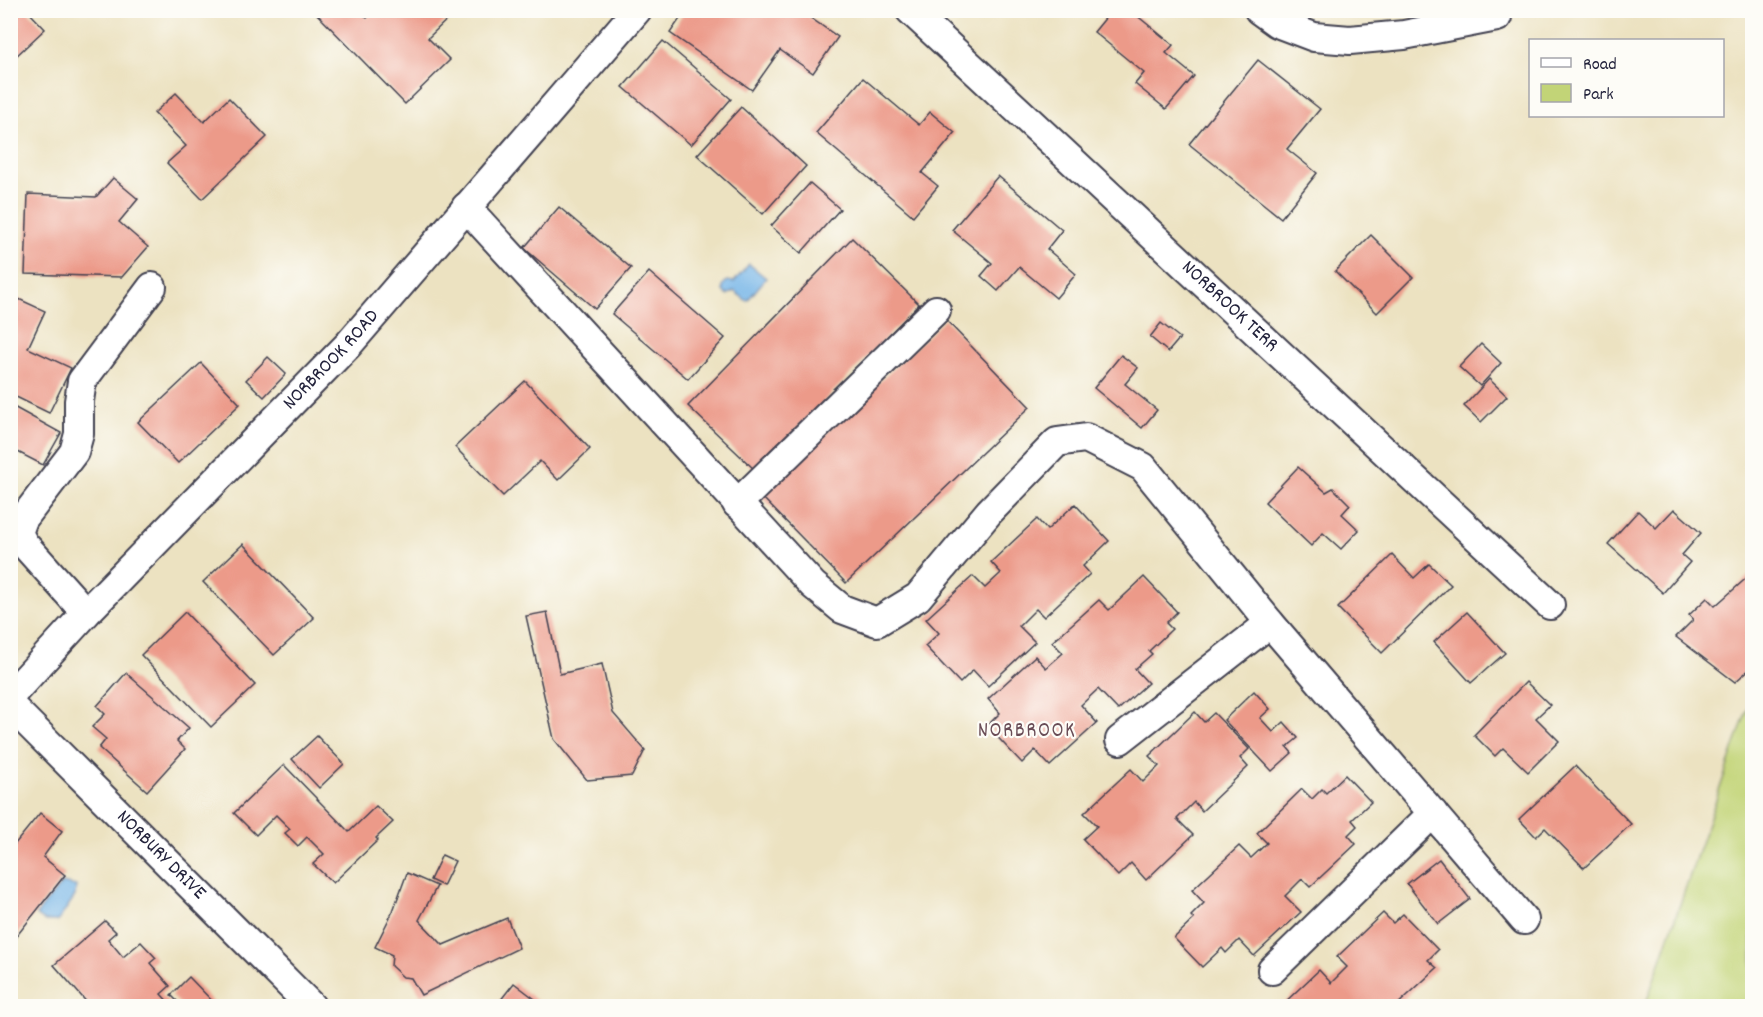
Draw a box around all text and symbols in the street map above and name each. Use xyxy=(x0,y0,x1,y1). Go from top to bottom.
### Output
legend xyxy=(1529,39,1724,117)
text: Road xyxy=(1583,53,1617,78)
text: Park xyxy=(1583,83,1614,108)
street label: NORBROOK TERR xyxy=(1174,254,1284,359)
street label: NORBROOK ROAD xyxy=(277,304,386,417)
district label: NORBROOK xyxy=(978,717,1076,747)
street label: NORBURY DRIVE xyxy=(109,804,212,907)

